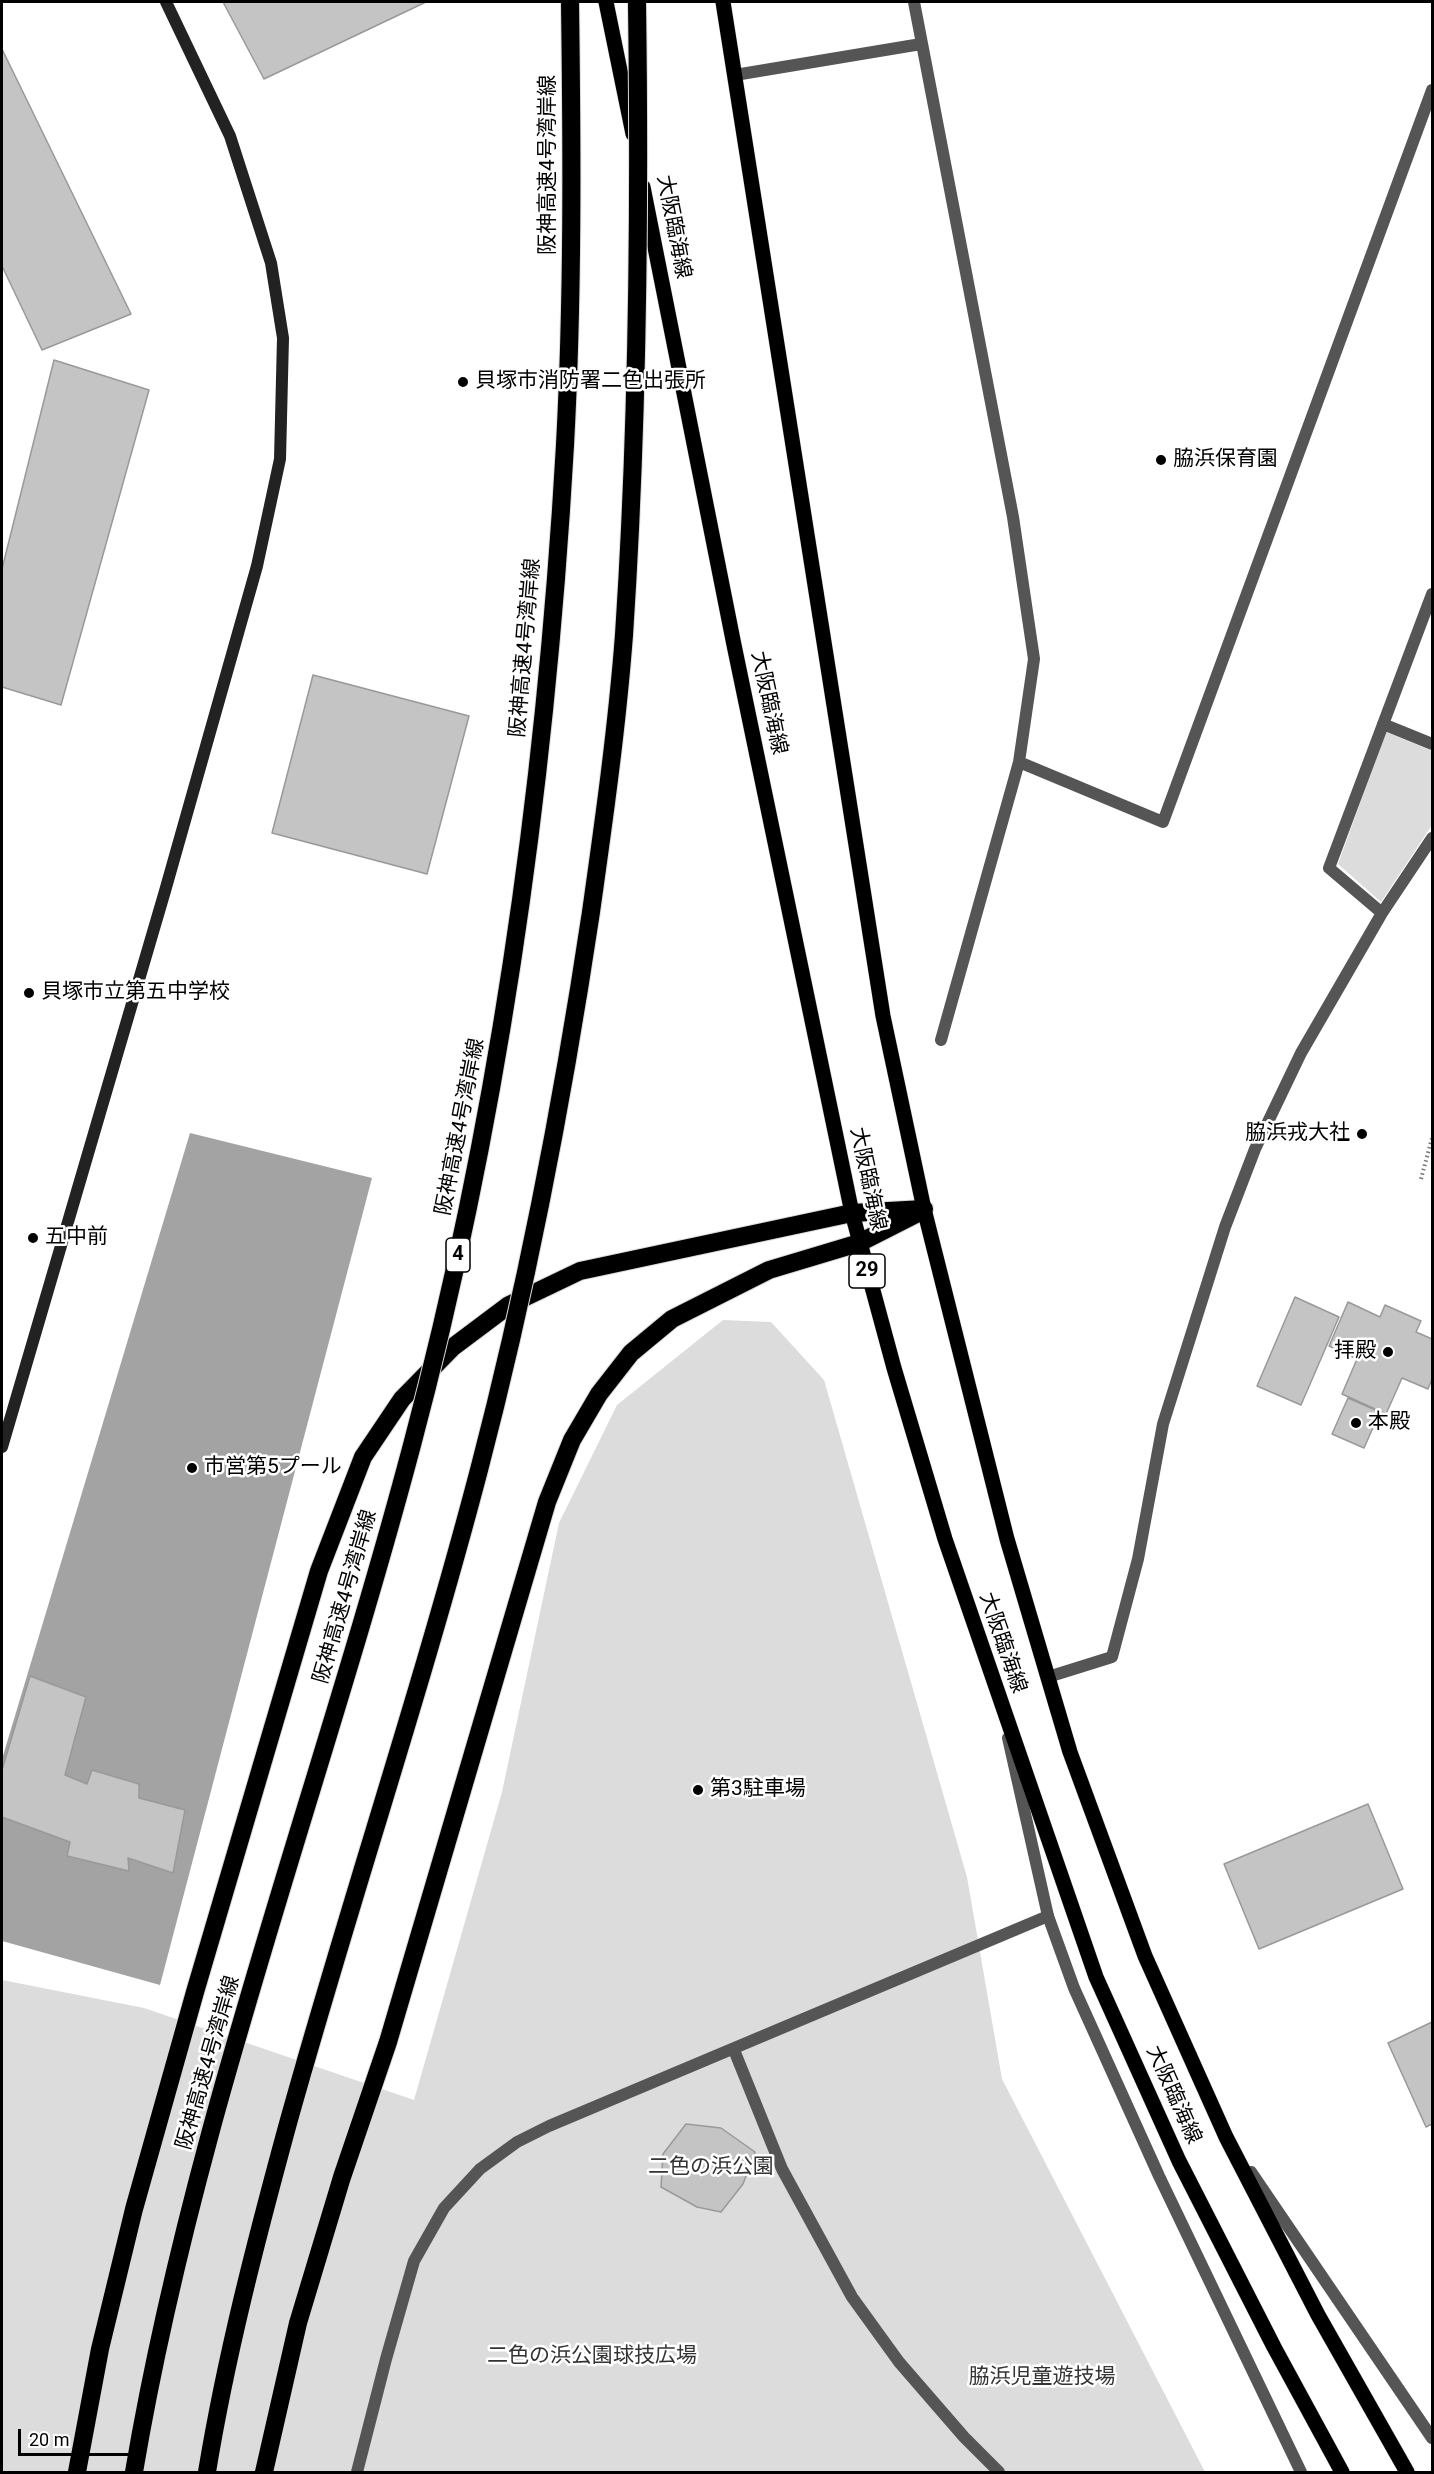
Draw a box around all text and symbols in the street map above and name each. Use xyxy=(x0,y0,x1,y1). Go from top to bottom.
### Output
street label: 阪神高速4号湾岸線 xyxy=(536,75,562,255)
street label: 大阪臨海線 xyxy=(651,173,695,281)
place label: 貝塚市消防署二色出張所 xyxy=(475,369,706,395)
marker: 貝塚市消防署二色出張所 xyxy=(456,375,470,389)
place label: 脇浜保育園 xyxy=(1173,447,1278,473)
marker: 脇浜保育園 xyxy=(1154,453,1168,467)
street label: 阪神高速4号湾岸線 xyxy=(506,557,546,739)
street label: 大阪臨海線 xyxy=(745,649,791,757)
place label: 貝塚市立第五中学校 xyxy=(41,980,230,1006)
marker: 貝塚市立第五中学校 xyxy=(22,986,36,1000)
street label: 阪神高速4号湾岸線 xyxy=(431,1036,491,1218)
place label: 脇浜戎大社 xyxy=(1245,1121,1350,1147)
street label: 大阪臨海線 xyxy=(844,1125,890,1233)
marker: 脇浜戎大社 xyxy=(1355,1127,1369,1141)
place label: 五中前 xyxy=(45,1225,108,1251)
marker: 五中前 xyxy=(26,1231,40,1245)
road number: 4 xyxy=(446,1238,470,1272)
road number: 29 xyxy=(849,1254,885,1288)
place label: 拝殿 xyxy=(1334,1339,1376,1365)
marker: 拝殿 xyxy=(1381,1345,1395,1359)
place label: 本殿 xyxy=(1368,1410,1410,1436)
marker: 本殿 xyxy=(1349,1416,1363,1430)
place label: 市営第5プール xyxy=(204,1455,342,1481)
marker: 市営第5プール xyxy=(185,1461,199,1475)
street label: 阪神高速4号湾岸線 xyxy=(309,1507,383,1687)
street label: 大阪臨海線 xyxy=(973,1589,1031,1697)
place label: 第3駐車場 xyxy=(710,1777,806,1803)
marker: 第3駐車場 xyxy=(691,1783,705,1797)
street label: 阪神高速4号湾岸線 xyxy=(172,1973,246,2153)
street label: 大阪臨海線 xyxy=(1140,2042,1206,2148)
park label: 二色の浜公園 xyxy=(648,2155,774,2181)
park label: 二色の浜公園球技広場 xyxy=(487,2344,697,2370)
park label: 脇浜児童遊技場 xyxy=(969,2365,1115,2391)
scale bar xyxy=(21,2417,148,2455)
text: 20 m xyxy=(29,2429,69,2450)

